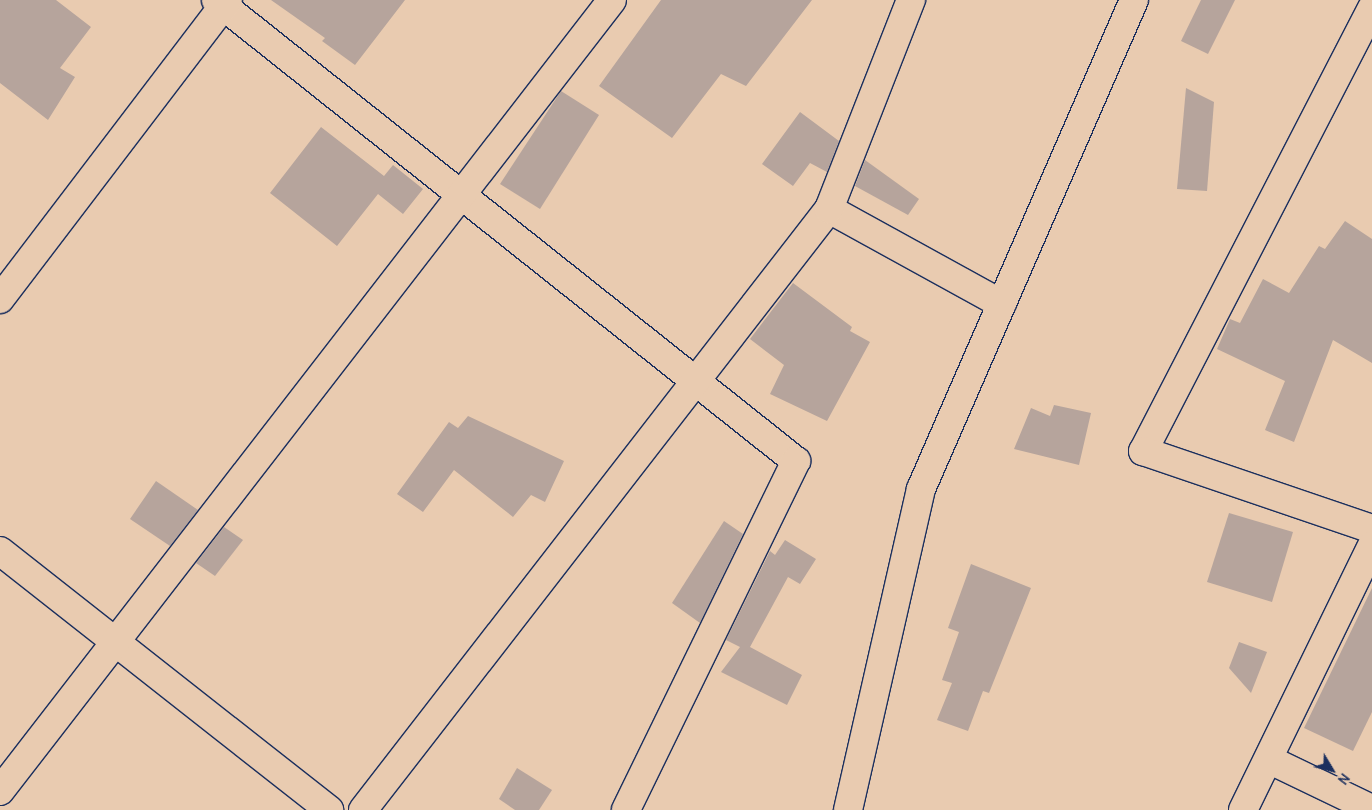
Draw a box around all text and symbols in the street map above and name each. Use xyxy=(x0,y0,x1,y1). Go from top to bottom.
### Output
north arrow xyxy=(1307,745,1357,795)
text: N xyxy=(1334,770,1354,788)

